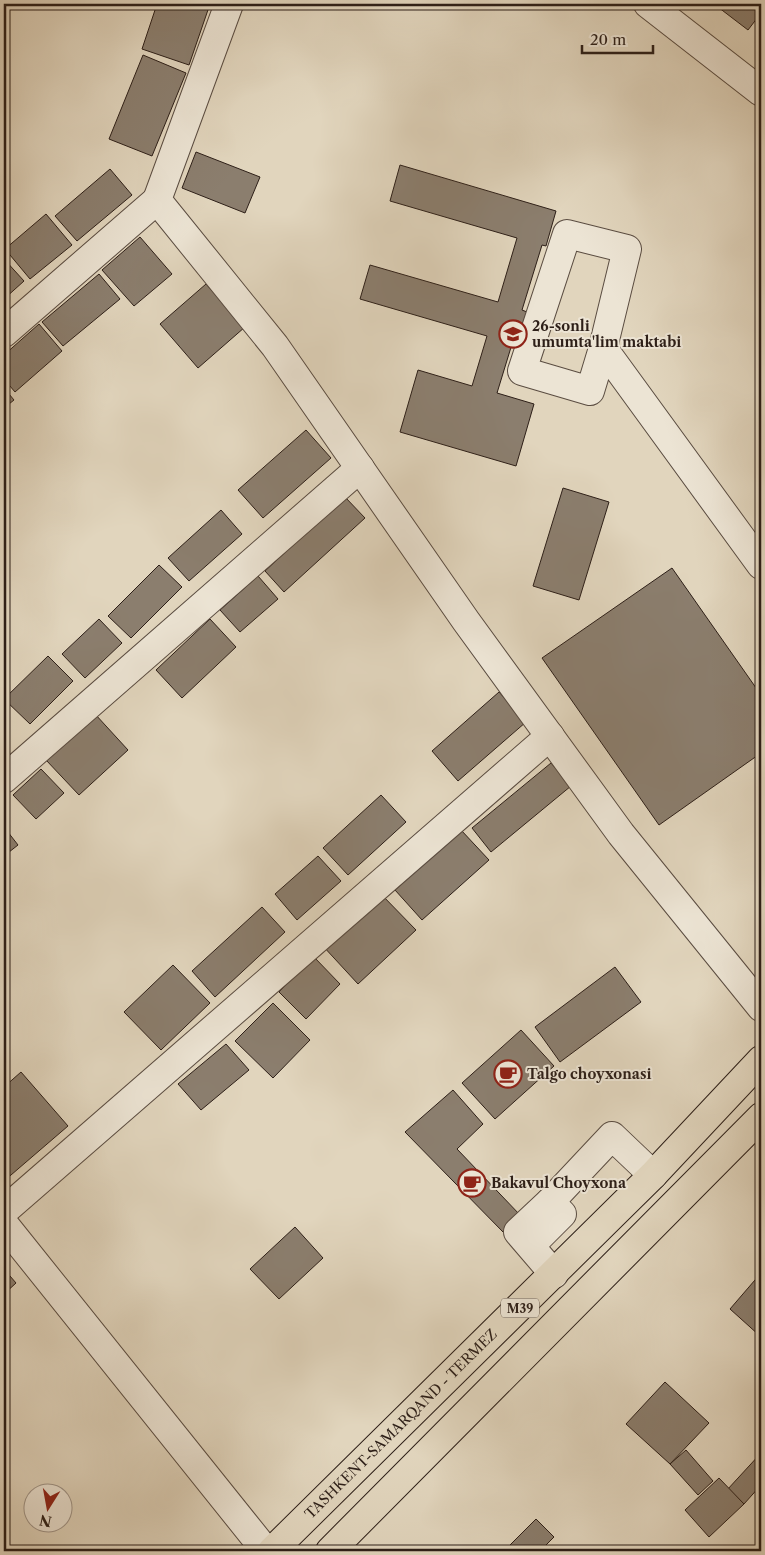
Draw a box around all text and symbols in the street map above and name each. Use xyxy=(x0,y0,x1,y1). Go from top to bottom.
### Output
scale bar xyxy=(582,22,654,54)
text: 20 m xyxy=(590,30,626,49)
place label: 26-sonli umumta'lim maktabi xyxy=(532,317,681,351)
school or university icon: 26-sonli umumta'lim maktabi xyxy=(498,319,528,349)
cafe icon: Talgo choyxonasi xyxy=(493,1059,523,1089)
place label: Talgo choyxonasi xyxy=(527,1065,651,1083)
cafe icon: Bakavul Choyxona xyxy=(457,1168,487,1198)
place label: Bakavul Choyxona xyxy=(491,1174,627,1192)
road number: M39 xyxy=(501,1299,539,1318)
street label: TASHKENT-SAMARQAND - TERMEZ xyxy=(301,1325,501,1523)
north arrow xyxy=(22,1482,72,1532)
text: N xyxy=(38,1511,53,1531)

